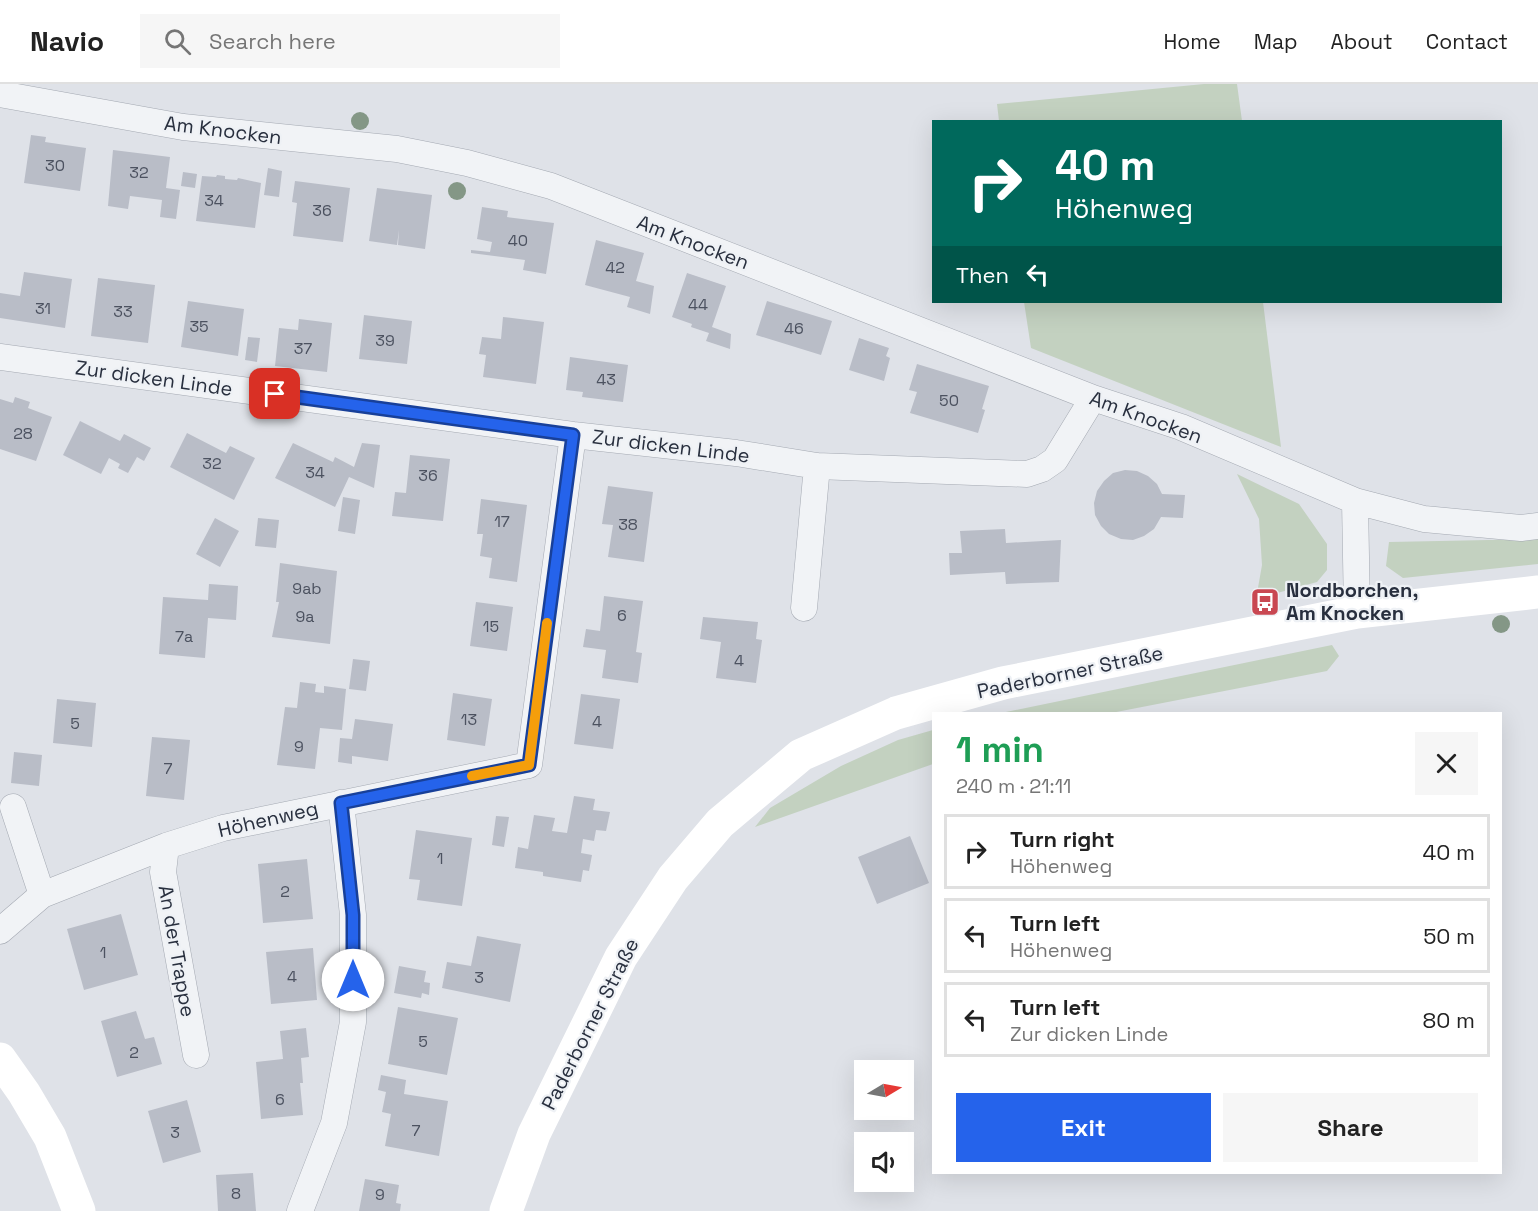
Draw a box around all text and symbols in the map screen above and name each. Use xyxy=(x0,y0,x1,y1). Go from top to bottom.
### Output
search box xyxy=(140,14,560,68)
text: Navio xyxy=(30,23,104,59)
icon: search xyxy=(161,25,194,58)
text: Search here xyxy=(209,27,336,55)
text: Home xyxy=(1163,28,1221,55)
text: Map xyxy=(1254,28,1298,55)
text: About xyxy=(1331,28,1393,55)
text: Contact xyxy=(1426,28,1508,55)
street label: Am Knocken xyxy=(163,110,283,150)
text: 40 m xyxy=(1055,139,1155,192)
icon: right xyxy=(956,144,1034,222)
house number: 30 xyxy=(45,155,65,176)
house number: 32 xyxy=(129,162,149,183)
house number: 34 xyxy=(204,190,224,211)
text: Höhenweg xyxy=(1055,191,1193,226)
house number: 36 xyxy=(312,200,332,221)
street label: Am Knocken xyxy=(633,209,753,275)
house number: 40 xyxy=(508,230,528,251)
house number: 42 xyxy=(605,257,625,278)
icon: left xyxy=(1021,258,1054,291)
text: Then xyxy=(956,261,1009,289)
house number: 44 xyxy=(688,294,708,315)
house number: 31 xyxy=(35,298,51,319)
house number: 33 xyxy=(113,301,133,322)
house number: 35 xyxy=(189,316,209,337)
house number: 46 xyxy=(784,318,804,339)
house number: 39 xyxy=(375,330,395,351)
house number: 37 xyxy=(294,338,312,359)
street label: Zur dicken Linde xyxy=(74,354,234,402)
pin xyxy=(249,368,300,419)
house number: 43 xyxy=(596,369,616,390)
icon: arrive xyxy=(258,377,291,410)
street label: Am Knocken xyxy=(1086,385,1206,449)
house number: 50 xyxy=(939,390,959,411)
house number: 28 xyxy=(13,423,33,444)
street label: Zur dicken Linde xyxy=(591,423,751,469)
house number: 32 xyxy=(202,453,222,474)
house number: 34 xyxy=(305,462,325,483)
house number: 36 xyxy=(418,465,438,486)
house number: 17 xyxy=(494,511,510,532)
house number: 38 xyxy=(618,514,638,535)
place label: Nordborchen, Am Knocken xyxy=(1286,577,1418,626)
house number: 9ab xyxy=(292,578,322,599)
bus stop icon: Nordborchen, Am Knocken xyxy=(1249,586,1281,618)
house number: 6 xyxy=(617,605,627,626)
house number: 9a xyxy=(296,606,315,627)
house number: 15 xyxy=(483,616,499,637)
house number: 7a xyxy=(175,626,193,647)
street label: Paderborner Straße xyxy=(975,640,1165,704)
house number: 4 xyxy=(734,650,744,671)
house number: 13 xyxy=(461,709,477,730)
house number: 4 xyxy=(592,711,602,732)
house number: 5 xyxy=(70,713,80,734)
text: 1 min xyxy=(956,727,1044,773)
button: close xyxy=(1415,732,1478,795)
house number: 9 xyxy=(294,736,304,757)
house number: 7 xyxy=(163,758,173,779)
text: 240 m · 21:11 xyxy=(956,773,1071,799)
street label: Höhenweg xyxy=(215,795,321,843)
text: Turn right xyxy=(1010,825,1115,853)
icon: right xyxy=(959,835,992,868)
text: 40 m xyxy=(1423,838,1475,866)
house number: 1 xyxy=(437,848,443,869)
text: Höhenweg xyxy=(1010,853,1112,879)
house number: 2 xyxy=(280,881,290,902)
street label: An der Trappe xyxy=(153,883,201,1019)
text: Turn left xyxy=(1010,909,1100,937)
icon: left xyxy=(959,919,992,952)
text: 50 m xyxy=(1423,922,1475,950)
street label: Paderborner Straße xyxy=(535,934,645,1114)
text: Höhenweg xyxy=(1010,937,1112,963)
house number: 1 xyxy=(100,942,106,963)
position arrow xyxy=(321,948,385,1012)
house number: 4 xyxy=(287,966,297,987)
house number: 3 xyxy=(474,967,484,988)
text: Turn left xyxy=(1010,993,1100,1021)
icon: left xyxy=(959,1003,992,1036)
text: 80 m xyxy=(1423,1006,1475,1034)
text: Zur dicken Linde xyxy=(1010,1021,1168,1047)
house number: 5 xyxy=(418,1031,428,1052)
house number: 2 xyxy=(129,1042,139,1063)
north arrow xyxy=(854,1060,914,1120)
map controls xyxy=(854,1060,914,1192)
house number: 6 xyxy=(275,1089,285,1110)
button: Exit xyxy=(956,1093,1211,1162)
button: Share xyxy=(1223,1093,1478,1162)
house number: 7 xyxy=(411,1120,421,1141)
house number: 3 xyxy=(170,1122,180,1143)
button: sound xyxy=(854,1132,914,1192)
house number: 8 xyxy=(231,1183,241,1204)
house number: 9 xyxy=(375,1184,385,1205)

